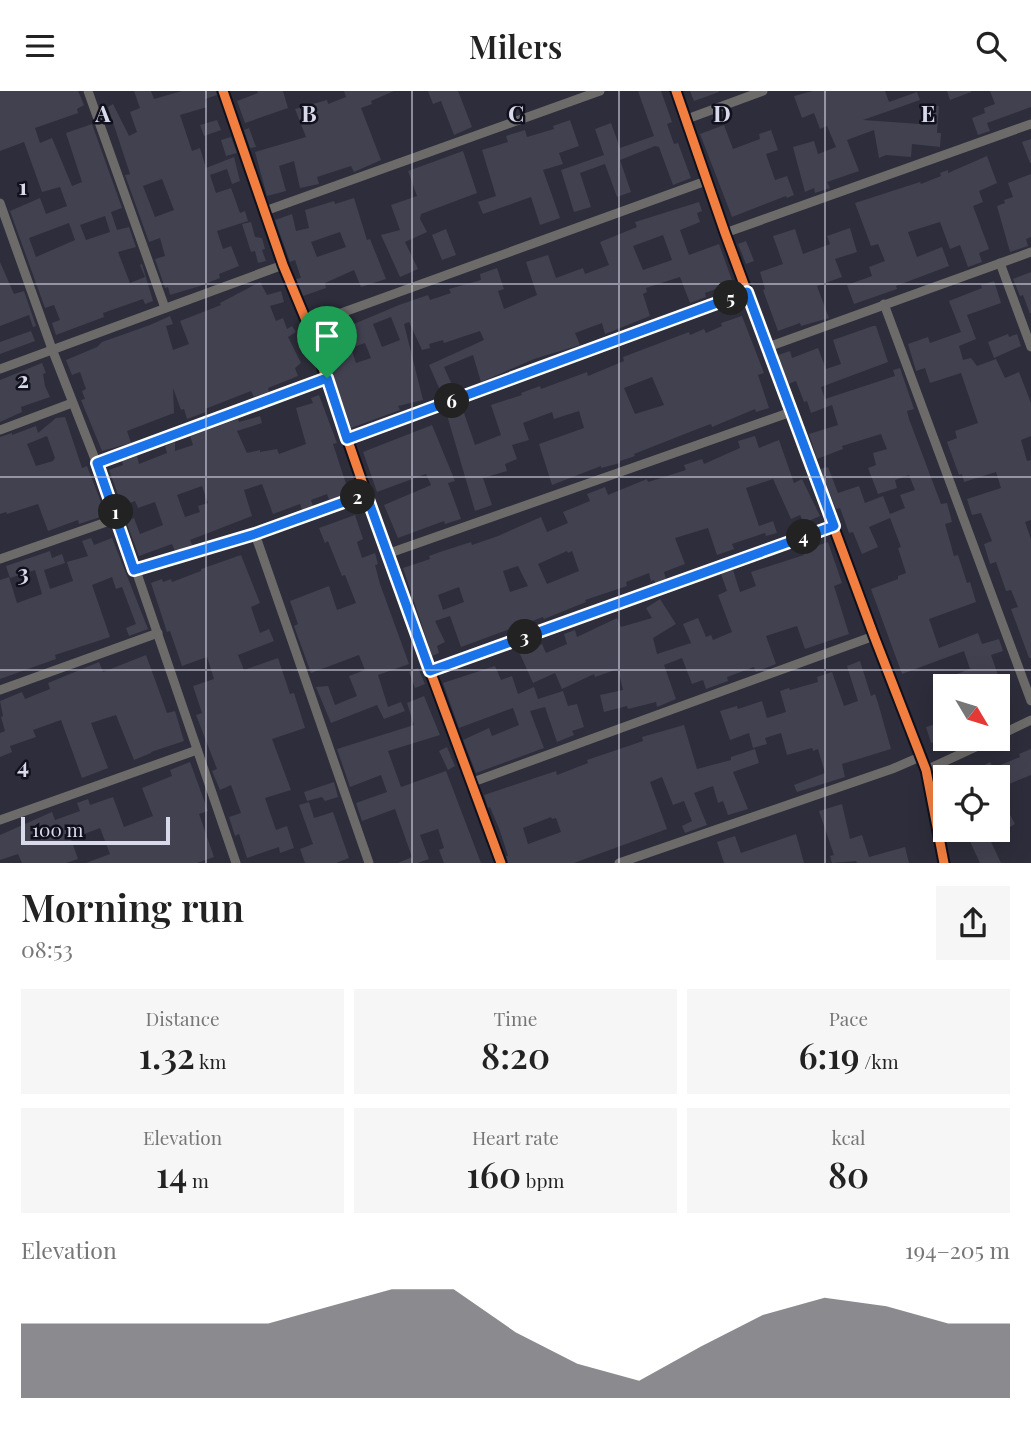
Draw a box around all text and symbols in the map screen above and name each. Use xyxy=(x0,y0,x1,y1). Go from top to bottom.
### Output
text: Milers xyxy=(469,24,562,67)
icon: menu xyxy=(21,27,59,65)
icon: search xyxy=(972,27,1010,65)
text: A xyxy=(94,97,111,128)
text: B xyxy=(301,97,317,128)
text: C xyxy=(508,97,524,128)
text: D xyxy=(713,97,731,128)
text: E xyxy=(921,97,935,128)
text: 1 xyxy=(19,170,28,201)
pin: 5 xyxy=(714,281,748,315)
text: 5 xyxy=(726,284,735,310)
pin xyxy=(297,306,357,378)
icon: arrive xyxy=(308,317,346,355)
text: 2 xyxy=(17,363,29,394)
pin: 6 xyxy=(434,383,470,419)
text: 6 xyxy=(446,387,457,413)
pin: 2 xyxy=(340,479,376,515)
text: 2 xyxy=(353,483,362,509)
pin: 1 xyxy=(99,495,134,529)
text: 1 xyxy=(112,498,119,524)
pin: 4 xyxy=(786,519,822,555)
text: 4 xyxy=(798,523,809,549)
text: 3 xyxy=(17,556,29,587)
pin: 3 xyxy=(508,619,542,655)
text: 3 xyxy=(520,623,529,649)
north arrow xyxy=(933,674,1010,751)
map controls xyxy=(933,674,1010,842)
text: 4 xyxy=(17,749,29,780)
button: locate xyxy=(933,765,1010,842)
scale bar xyxy=(21,814,170,846)
text: 100 m xyxy=(32,816,83,842)
text: Morning run xyxy=(21,881,244,932)
button: share xyxy=(936,886,1010,960)
text: 08:53 xyxy=(21,933,73,964)
text: Distance xyxy=(145,1005,220,1031)
text: Time xyxy=(494,1005,537,1031)
text: Pace xyxy=(829,1005,868,1031)
text: 1.32 xyxy=(139,1031,195,1078)
text: 8:20 xyxy=(481,1031,550,1078)
text: 6:19 xyxy=(798,1031,860,1078)
text: km xyxy=(195,1048,226,1074)
text: /km xyxy=(860,1048,899,1074)
text: Elevation xyxy=(143,1124,222,1150)
text: Heart rate xyxy=(472,1124,559,1150)
text: kcal xyxy=(831,1124,866,1150)
text: 14 xyxy=(156,1150,187,1197)
text: 160 xyxy=(467,1150,521,1197)
text: 80 xyxy=(828,1150,869,1197)
text: m xyxy=(187,1167,209,1193)
text: bpm xyxy=(521,1167,564,1193)
text: Elevation xyxy=(21,1234,117,1265)
text: 194–205 m xyxy=(905,1234,1010,1265)

